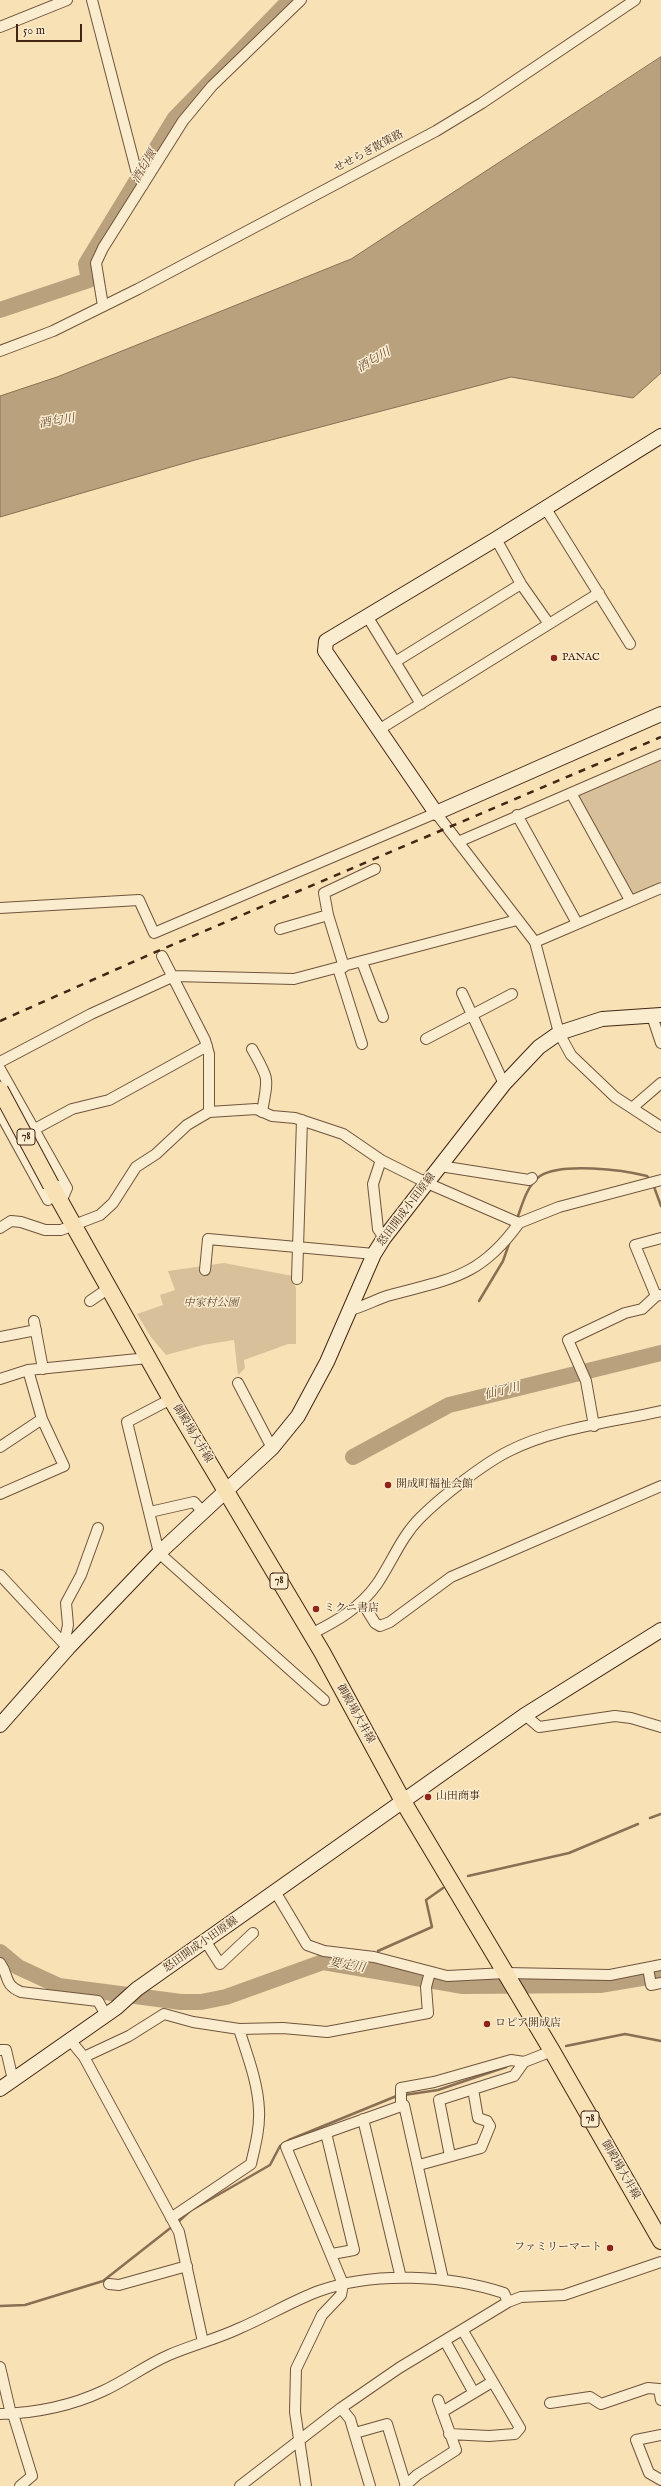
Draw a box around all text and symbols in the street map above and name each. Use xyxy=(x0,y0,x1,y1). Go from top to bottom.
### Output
scale bar xyxy=(18,16,84,42)
text: 50 m xyxy=(23,23,45,38)
street label: せせらぎ散策路 xyxy=(332,128,406,176)
water label: 酒匂堰 xyxy=(130,148,160,186)
water label: 酒匂川 xyxy=(355,346,393,376)
water label: 酒匂川 xyxy=(38,412,76,432)
place label: PANAC xyxy=(562,651,600,665)
marker: PANAC xyxy=(549,653,559,663)
road number: 78 xyxy=(17,1129,35,1145)
street label: 怒田開成小田原線 xyxy=(375,1171,439,1249)
park label: 中家村公園 xyxy=(184,1297,238,1311)
water label: 仙了川 xyxy=(483,1381,521,1403)
street label: 御殿場大井線 xyxy=(169,1402,215,1466)
place label: 開成町福祉会館 xyxy=(396,1478,473,1492)
marker: 開成町福祉会館 xyxy=(383,1480,393,1490)
road number: 78 xyxy=(270,1573,288,1589)
place label: ミクニ書店 xyxy=(324,1602,379,1616)
marker: ミクニ書店 xyxy=(311,1604,321,1614)
street label: 御殿場大井線 xyxy=(333,1682,377,1746)
place label: 山田商事 xyxy=(436,1790,480,1804)
marker: 山田商事 xyxy=(423,1792,433,1802)
street label: 怒田開成小田原線 xyxy=(161,1914,241,1976)
water label: 要定川 xyxy=(328,1956,366,1976)
place label: ロピア開成店 xyxy=(495,2017,561,2031)
marker: ロピア開成店 xyxy=(482,2019,492,2029)
road number: 78 xyxy=(581,2111,599,2127)
street label: 御殿場大井線 xyxy=(598,2138,642,2202)
place label: ファミリーマート xyxy=(514,2241,602,2255)
marker: ファミリーマート xyxy=(605,2243,615,2253)

